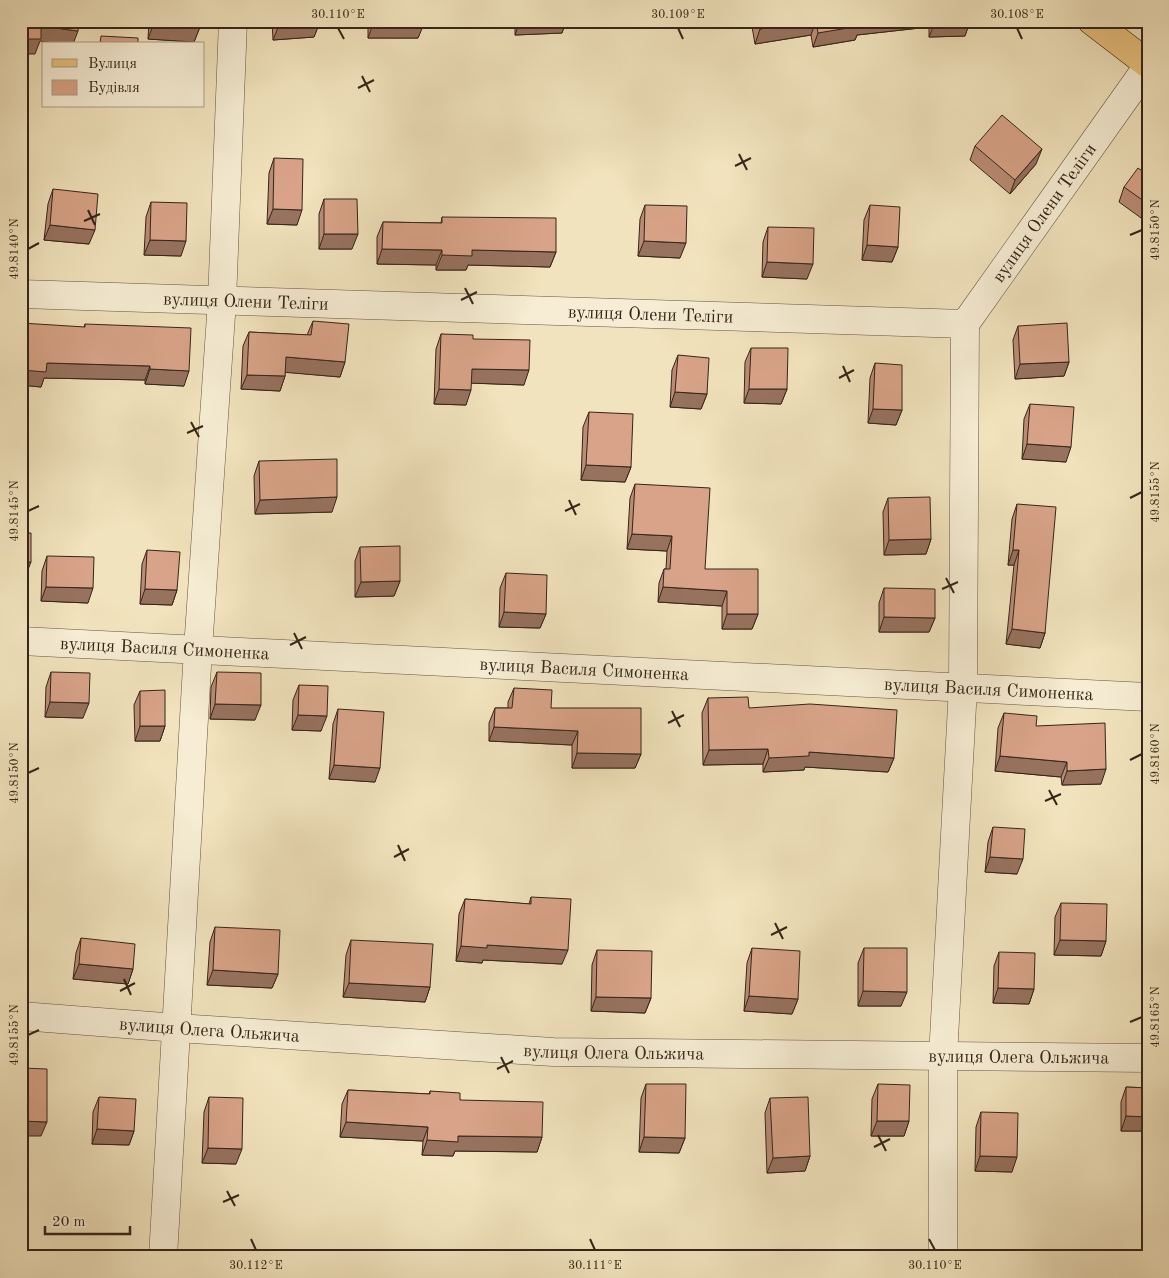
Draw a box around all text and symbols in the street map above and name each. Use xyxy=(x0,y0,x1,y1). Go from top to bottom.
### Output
text: 30.110°E xyxy=(311,9,365,21)
text: 30.109°E xyxy=(651,9,705,21)
text: 30.108°E xyxy=(990,9,1044,21)
legend xyxy=(42,42,205,108)
text: Вулиця xyxy=(88,57,137,72)
text: Будівля xyxy=(88,81,140,96)
street label: вулиця Олени Теліги xyxy=(990,140,1100,286)
text: 49.8150°N xyxy=(1149,199,1162,261)
text: 49.8140°N xyxy=(9,218,21,280)
street label: вулиця Олени Теліги xyxy=(163,291,329,314)
street label: вулиця Олени Теліги xyxy=(568,303,734,327)
text: 49.8155°N xyxy=(1149,461,1162,523)
text: 49.8145°N xyxy=(8,480,21,542)
street label: вулиця Василя Симоненка xyxy=(60,635,270,663)
street label: вулиця Василя Симоненка xyxy=(479,656,690,684)
street label: вулиця Василя Симоненка xyxy=(884,676,1094,704)
text: 49.8160°N xyxy=(1150,723,1162,785)
text: 49.8150°N xyxy=(8,742,21,804)
text: 49.8165°N xyxy=(1149,986,1162,1048)
text: 49.8155°N xyxy=(8,1004,21,1066)
street label: вулиця Олега Ольжича xyxy=(119,1016,300,1046)
street label: вулиця Олега Ольжича xyxy=(523,1042,704,1064)
street label: вулиця Олега Ольжича xyxy=(928,1048,1109,1068)
scale bar xyxy=(45,1203,130,1235)
text: 20 m xyxy=(52,1215,86,1230)
text: 30.112°E xyxy=(229,1260,283,1272)
text: 30.111°E xyxy=(568,1260,622,1272)
text: 30.110°E xyxy=(908,1260,962,1272)

